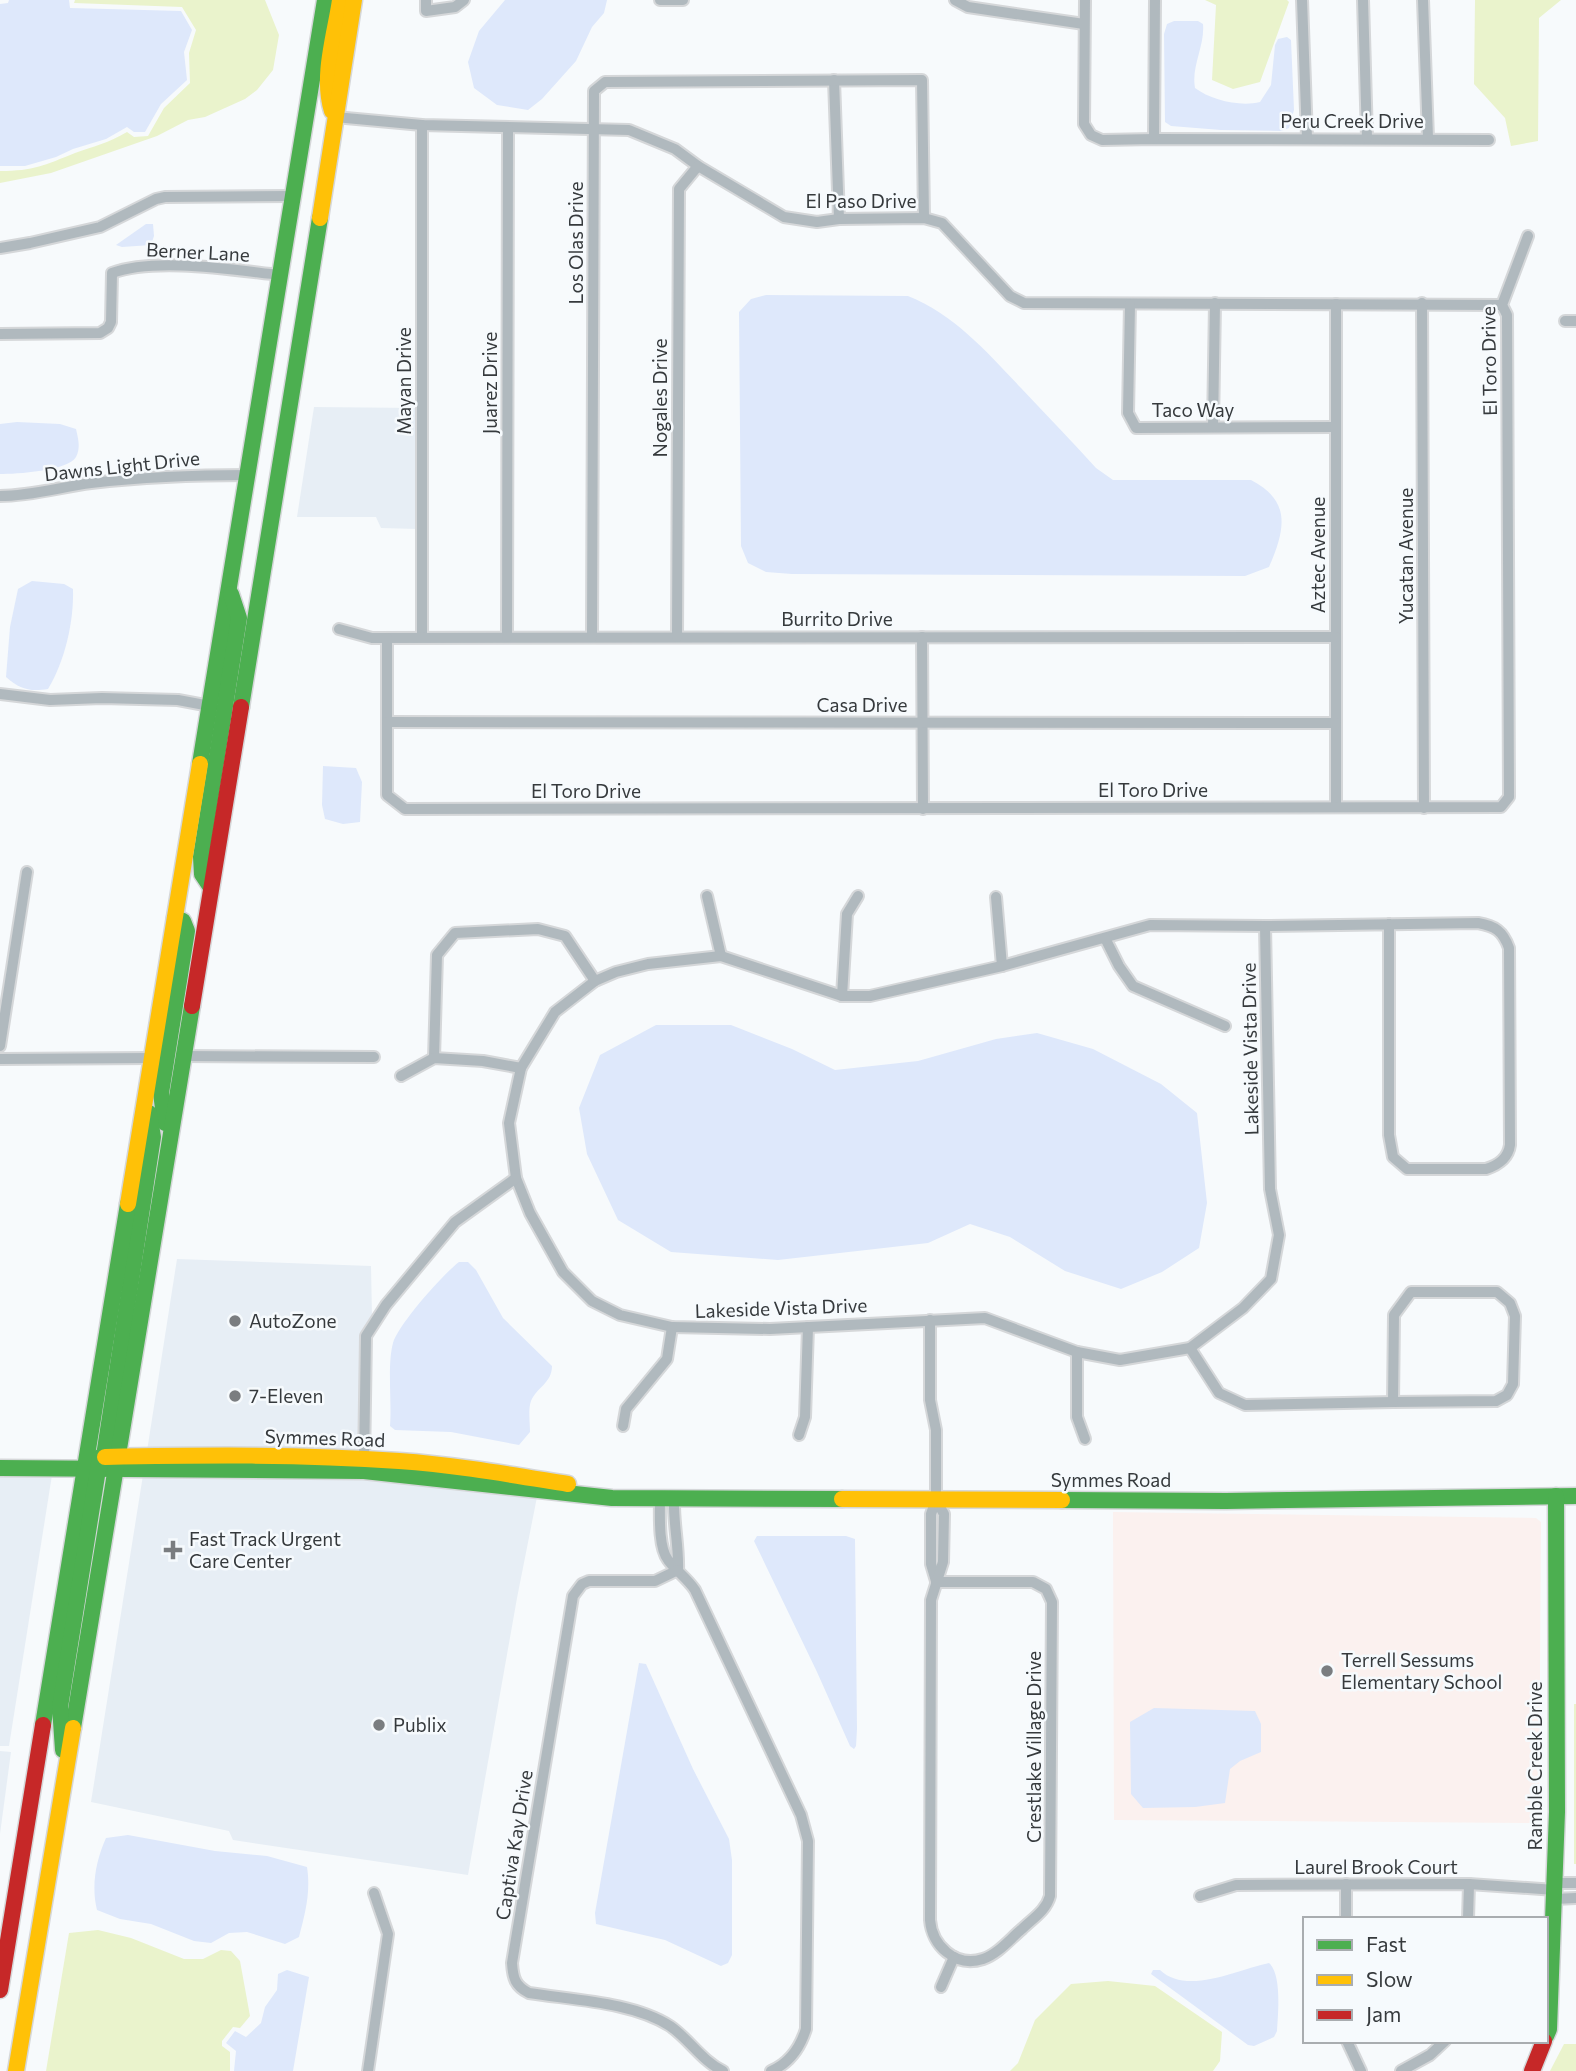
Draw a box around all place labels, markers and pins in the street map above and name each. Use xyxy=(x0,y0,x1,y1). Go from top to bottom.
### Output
place label: AutoZone xyxy=(249,1309,337,1332)
marker: AutoZone xyxy=(227,1313,243,1329)
place label: 7-Eleven xyxy=(249,1384,323,1407)
marker: 7-Eleven xyxy=(227,1388,243,1404)
place label: Fast Track Urgent Care Center xyxy=(189,1527,341,1572)
marker: Fast Track Urgent Care Center xyxy=(163,1540,183,1560)
place label: Terrell Sessums Elementary School xyxy=(1341,1648,1502,1693)
marker: Terrell Sessums Elementary School xyxy=(1319,1663,1335,1679)
place label: Publix xyxy=(393,1713,447,1736)
marker: Publix xyxy=(371,1717,387,1733)

